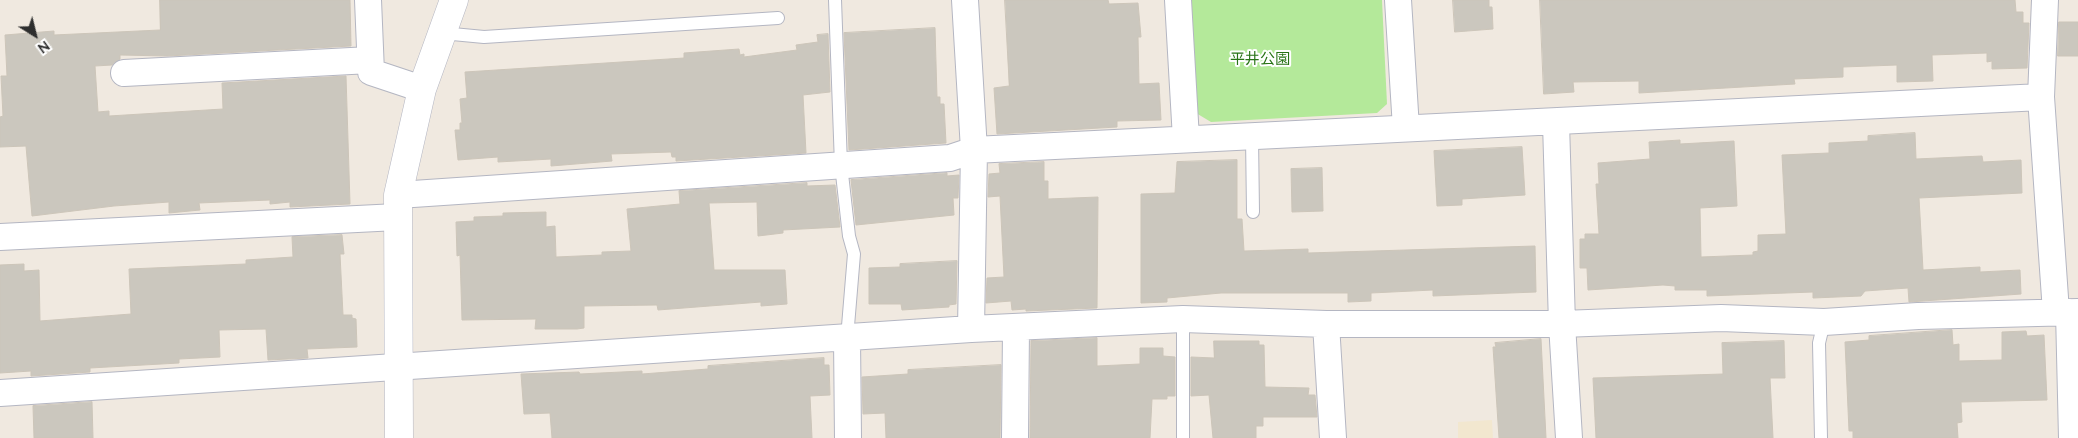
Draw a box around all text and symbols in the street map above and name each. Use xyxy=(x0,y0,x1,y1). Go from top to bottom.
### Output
north arrow xyxy=(10,10,60,60)
text: N xyxy=(34,37,53,58)
park label: 平井公園 xyxy=(1230,50,1290,68)

